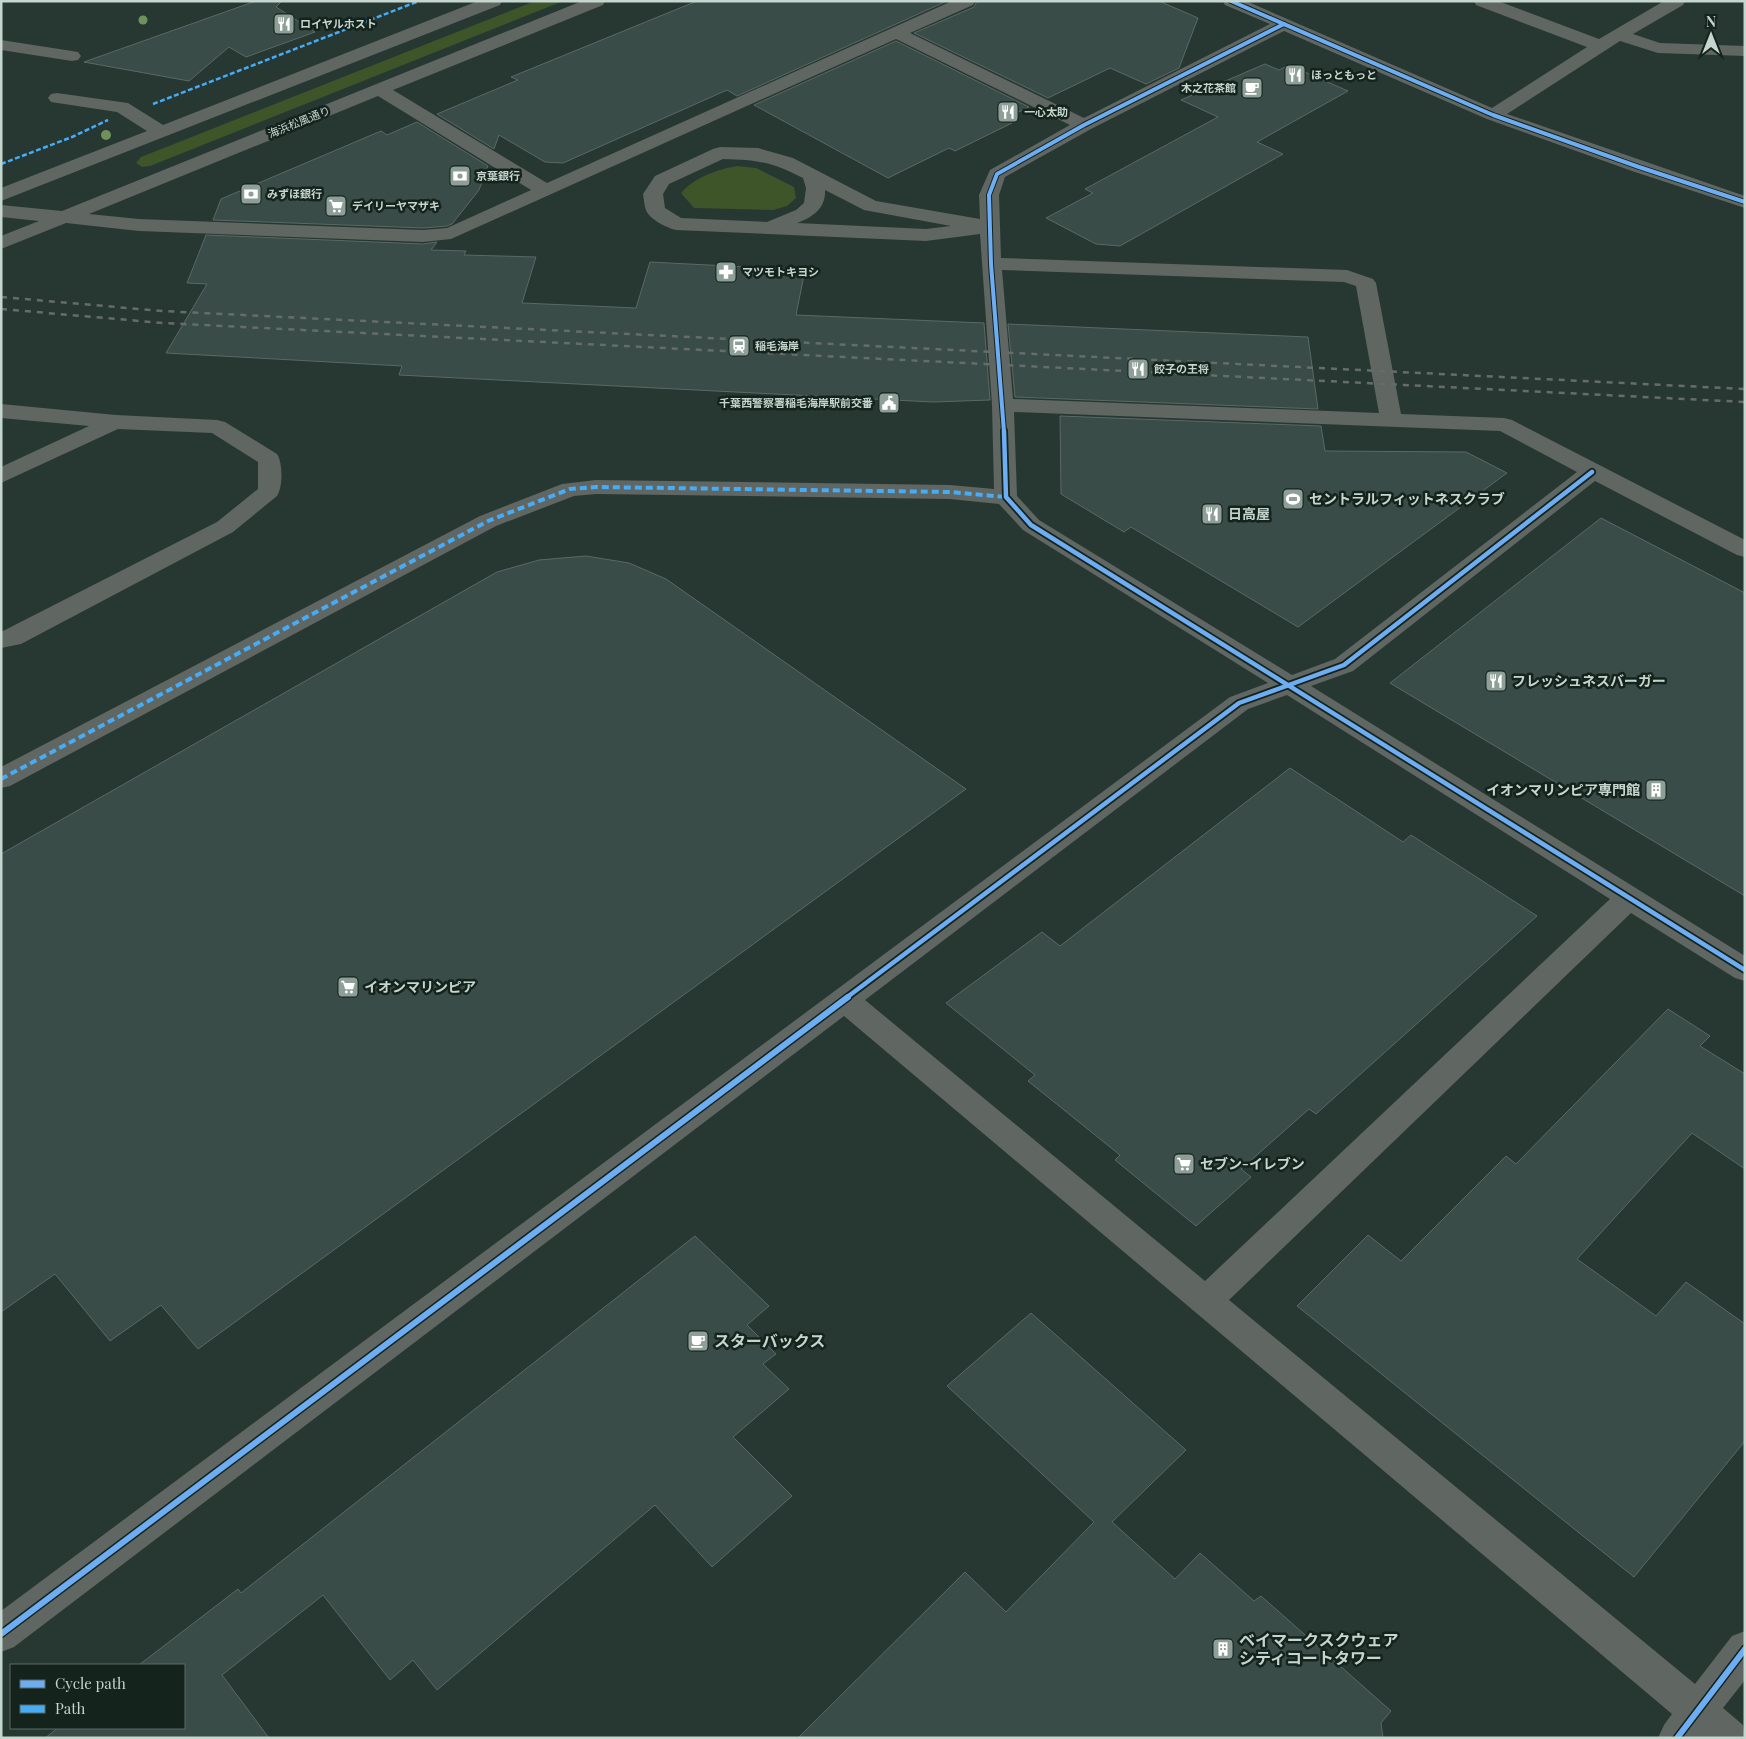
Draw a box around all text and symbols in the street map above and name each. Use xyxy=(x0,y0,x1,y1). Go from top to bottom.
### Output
north arrow xyxy=(1686,10,1736,60)
restaurant icon: ロイヤルホスト xyxy=(272,12,296,36)
text: N xyxy=(1706,12,1716,31)
place label: ロイヤルホスト xyxy=(300,16,377,31)
restaurant icon: ほっともっと xyxy=(1283,63,1307,87)
place label: ほっともっと xyxy=(1311,67,1377,82)
cafe icon: 木之花茶館 xyxy=(1240,76,1264,100)
place label: 木之花茶館 xyxy=(1181,80,1236,95)
restaurant icon: 一心太助 xyxy=(996,100,1020,124)
street label: 海浜松風通り xyxy=(265,102,332,141)
place label: 一心太助 xyxy=(1024,104,1068,119)
bank icon: 京葉銀行 xyxy=(448,164,472,188)
place label: 京葉銀行 xyxy=(476,168,520,183)
bank icon: みずほ銀行 xyxy=(239,182,263,206)
place label: みずほ銀行 xyxy=(267,186,322,201)
supermarket icon: デイリーヤマザキ xyxy=(324,194,348,218)
place label: デイリーヤマザキ xyxy=(352,198,440,213)
pharmacy icon: マツモトキヨシ xyxy=(714,260,738,284)
place label: マツモトキヨシ xyxy=(742,264,819,279)
station icon: 稲毛海岸 xyxy=(727,334,751,358)
place label: 稲毛海岸 xyxy=(755,338,799,353)
restaurant icon: 餃子の王将 xyxy=(1126,357,1150,381)
place label: 餃子の王将 xyxy=(1154,361,1209,376)
public building icon: 千葉西警察署稲毛海岸駅前交番 xyxy=(877,391,901,415)
place label: 千葉西警察署稲毛海岸駅前交番 xyxy=(719,395,873,410)
sports icon: セントラルフィットネスクラブ xyxy=(1281,487,1305,511)
place label: セントラルフィットネスクラブ xyxy=(1309,489,1505,508)
restaurant icon: 日高屋 xyxy=(1200,502,1224,526)
place label: 日高屋 xyxy=(1228,504,1270,523)
restaurant icon: フレッシュネスバーガー xyxy=(1484,669,1508,693)
place label: フレッシュネスバーガー xyxy=(1512,671,1666,690)
building icon: イオンマリンピア専門館 xyxy=(1644,778,1668,802)
place label: イオンマリンピア専門館 xyxy=(1486,780,1640,799)
supermarket icon: イオンマリンピア xyxy=(336,975,360,999)
place label: イオンマリンピア xyxy=(364,977,476,996)
supermarket icon: セブン-イレブン xyxy=(1172,1152,1196,1176)
place label: セブン-イレブン xyxy=(1200,1154,1305,1173)
cafe icon: スターバックス xyxy=(686,1329,710,1353)
place label: スターバックス xyxy=(714,1330,825,1351)
place label: ベイマークスクウェア シティコートタワー xyxy=(1239,1629,1399,1668)
building icon: ベイマークスクウェア シティコートタワー xyxy=(1211,1637,1235,1661)
legend xyxy=(10,1664,185,1729)
text: Cycle path xyxy=(55,1673,126,1693)
text: Path xyxy=(55,1698,85,1718)

